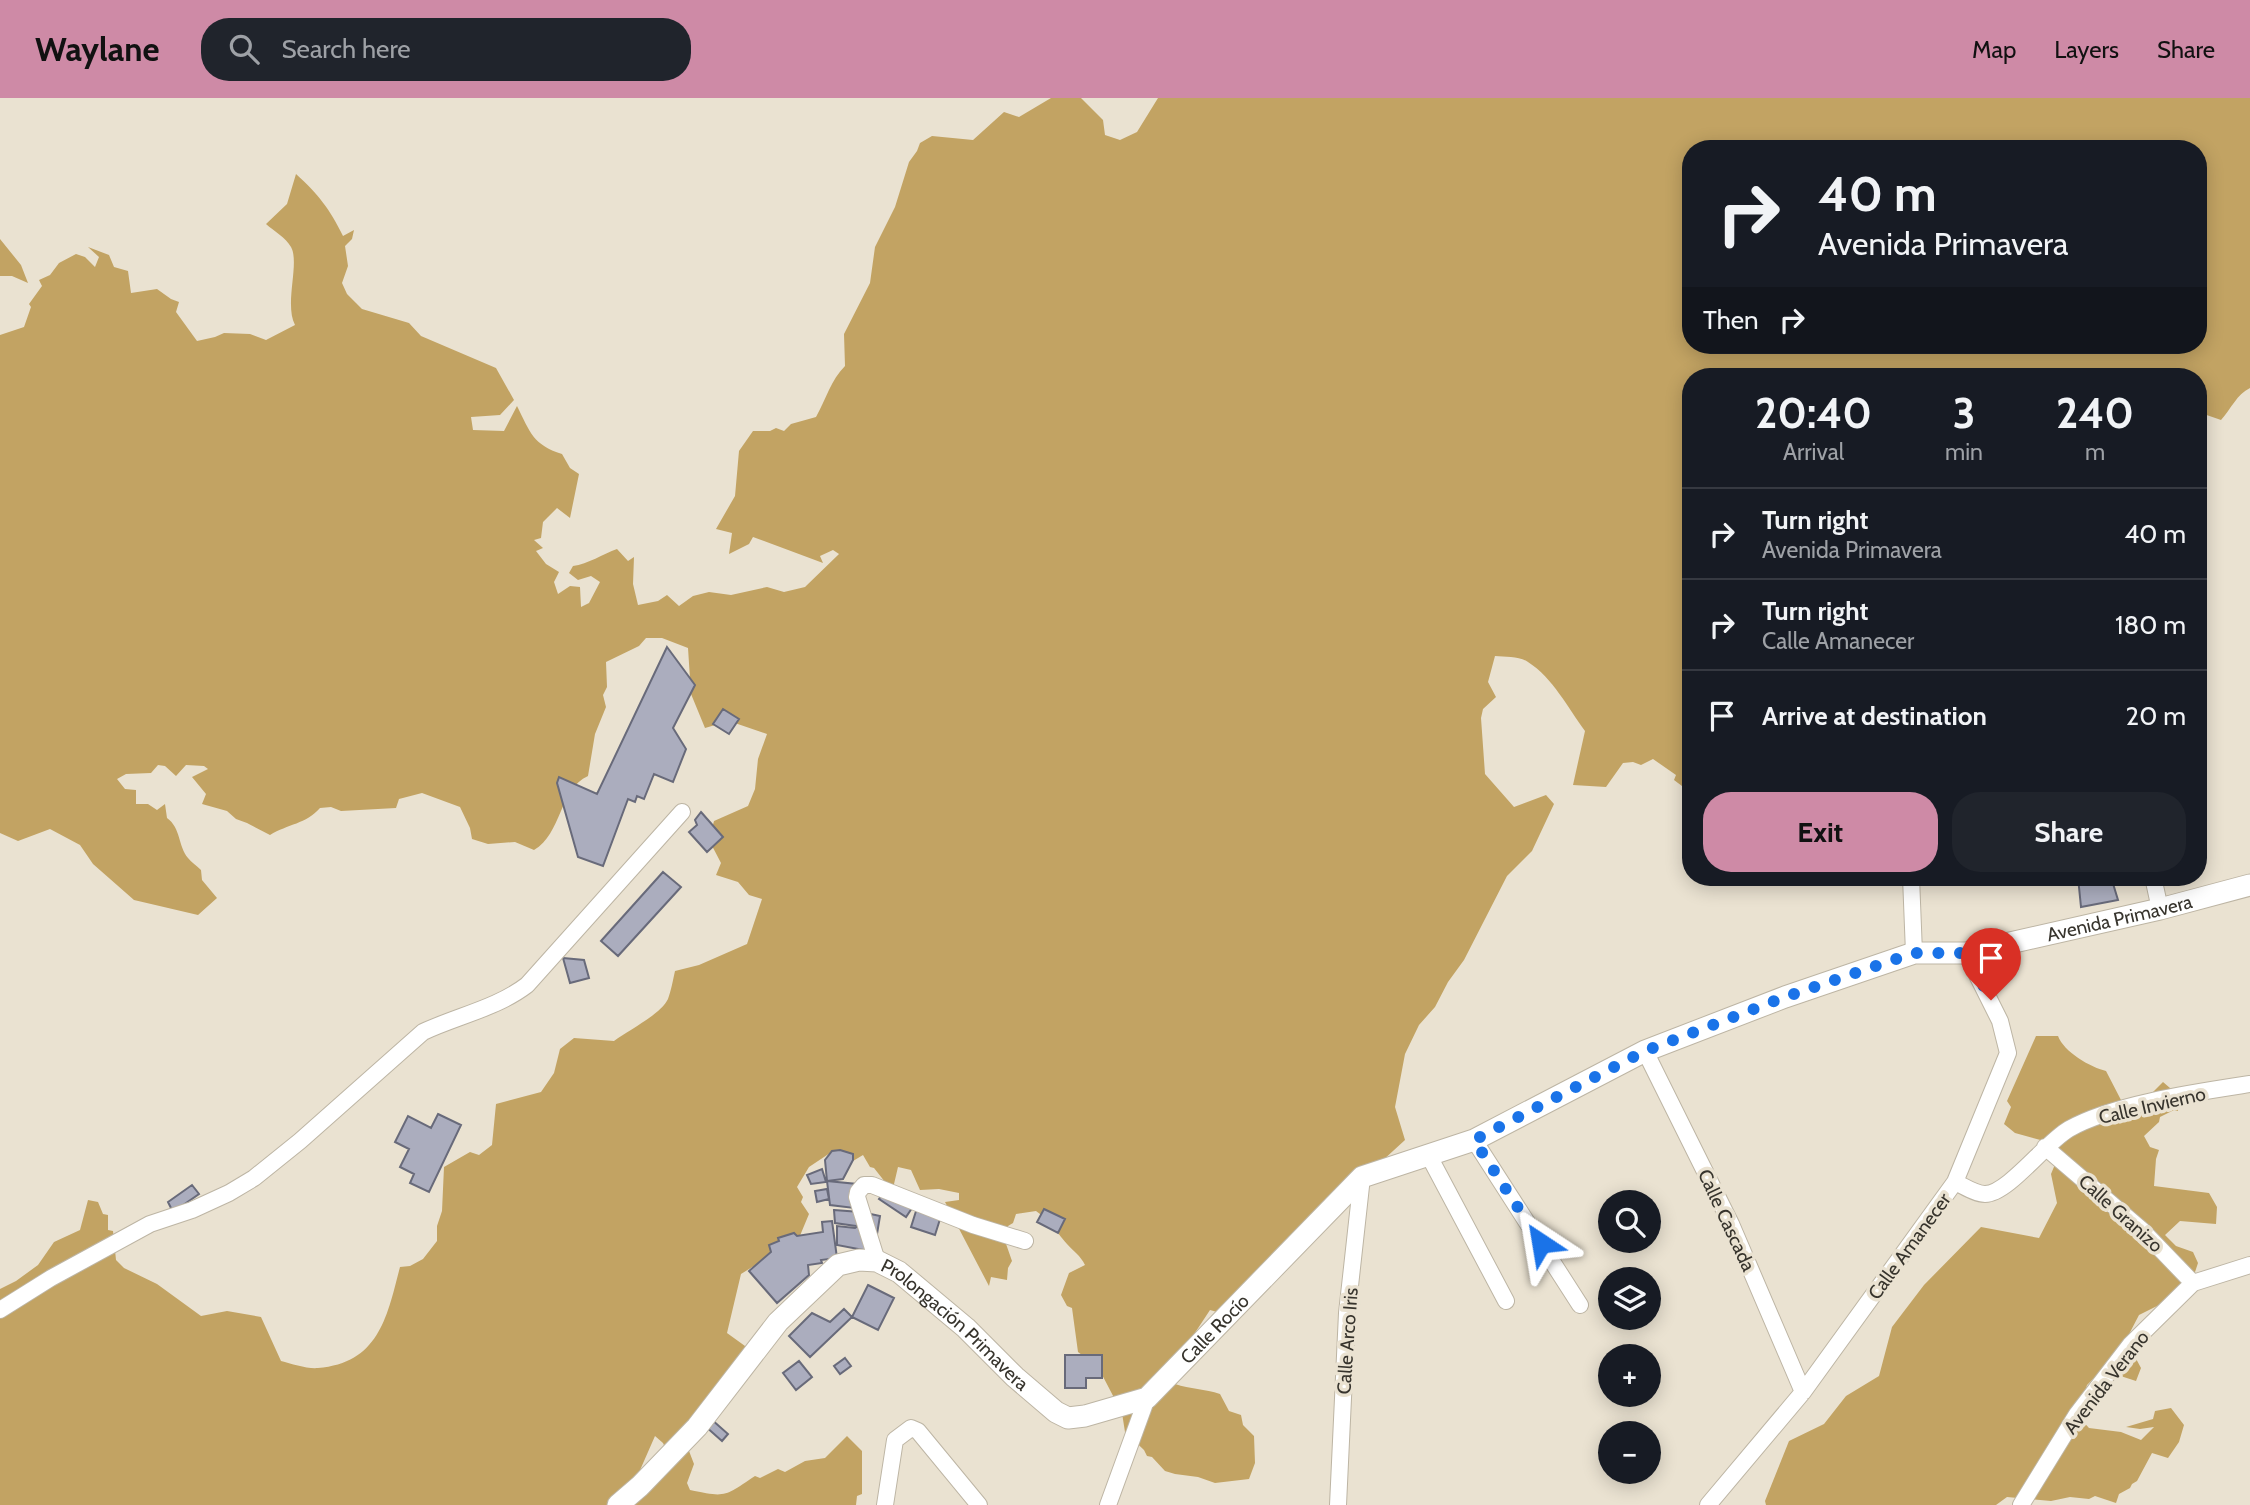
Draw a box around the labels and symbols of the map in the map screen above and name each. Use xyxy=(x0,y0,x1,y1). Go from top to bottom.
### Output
street label: Avenida Primavera xyxy=(2044,890,2195,946)
pin xyxy=(1961,928,2021,1000)
street label: Calle Invierno xyxy=(2096,1082,2208,1129)
street label: Calle Cascada xyxy=(1693,1166,1760,1275)
street label: Calle Granizo xyxy=(2074,1170,2167,1257)
street label: Calle Amanecer xyxy=(1863,1189,1956,1304)
position arrow xyxy=(1504,1206,1578,1280)
street label: Prolongación Primavera xyxy=(877,1254,1033,1395)
street label: Calle Arco Iris xyxy=(1332,1287,1363,1395)
street label: Calle Rocío xyxy=(1176,1289,1254,1369)
street label: Avenida Verano xyxy=(2059,1326,2154,1439)

